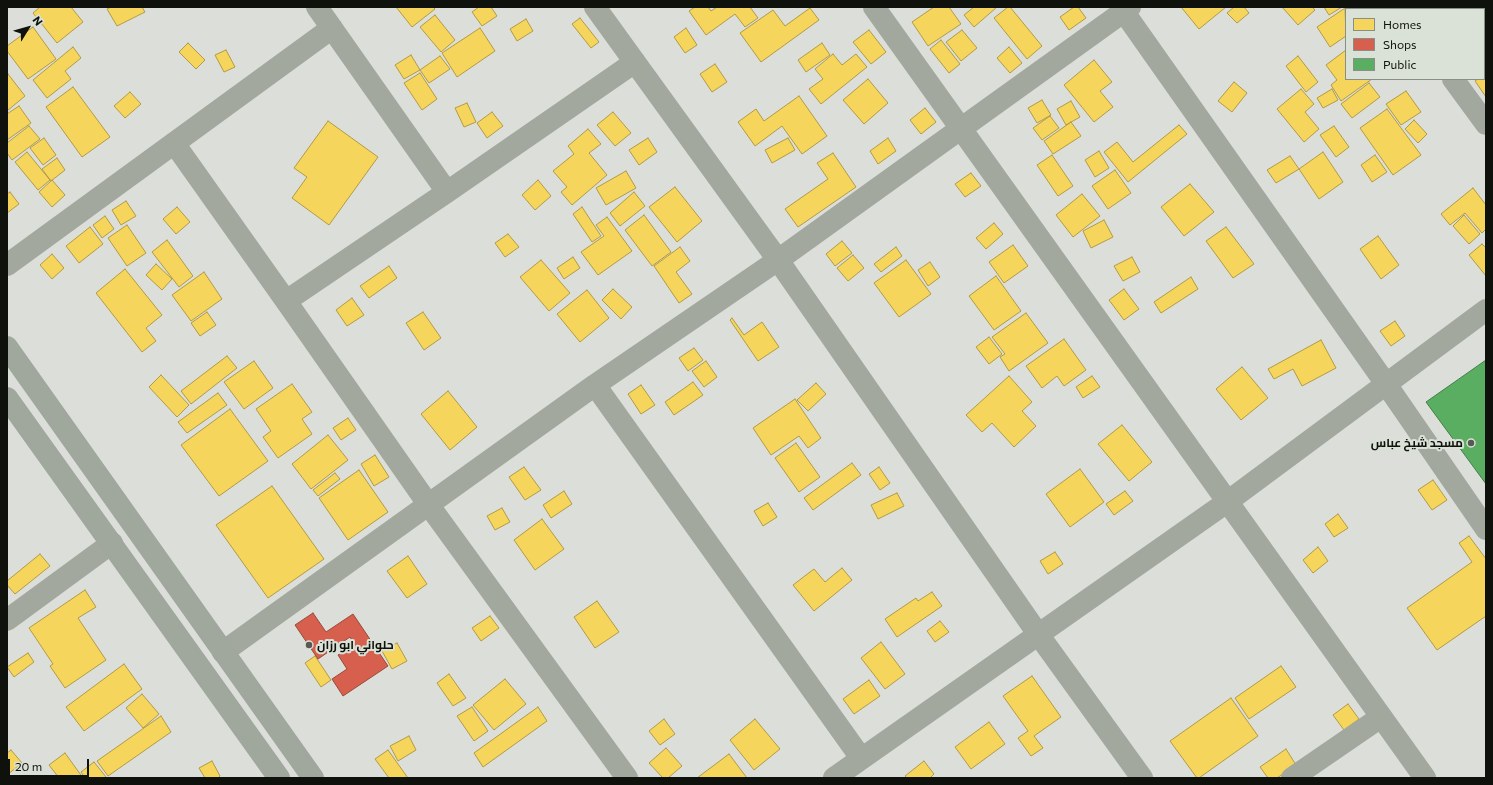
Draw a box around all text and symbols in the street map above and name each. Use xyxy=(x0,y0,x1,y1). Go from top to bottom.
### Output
north arrow xyxy=(8,8,48,48)
legend xyxy=(1345,8,1485,80)
text: N xyxy=(30,13,46,28)
text: Homes xyxy=(1383,17,1421,31)
text: Shops xyxy=(1383,37,1417,51)
text: Public xyxy=(1383,57,1416,71)
place label: مسجد شيخ عباس xyxy=(1371,436,1463,450)
marker: مسجد شيخ عباس xyxy=(1466,438,1476,448)
place label: حلواني ابو رزان xyxy=(317,638,394,652)
marker: حلواني ابو رزان xyxy=(304,640,314,650)
scale bar xyxy=(10,751,91,777)
text: 20 m xyxy=(15,759,42,773)

